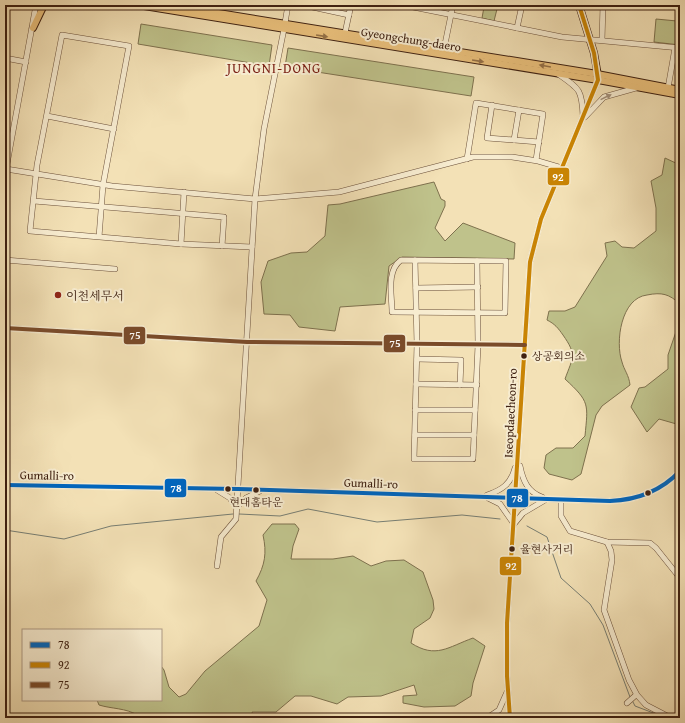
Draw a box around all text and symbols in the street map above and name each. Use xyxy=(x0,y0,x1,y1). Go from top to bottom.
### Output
street label: Gyeongchung-daero xyxy=(360,23,462,55)
one-way arrow xyxy=(316,33,328,39)
district label: JUNGNI-DONG xyxy=(225,58,321,78)
one-way arrow xyxy=(472,58,484,64)
one-way arrow xyxy=(539,63,551,69)
one-way arrow xyxy=(600,94,612,100)
line badge: 92 xyxy=(547,167,570,186)
text: 92 xyxy=(552,169,564,185)
place label: 이천세무서 xyxy=(66,287,124,304)
marker: 이천세무서 xyxy=(53,290,63,300)
line badge: 75 xyxy=(123,326,146,345)
text: 75 xyxy=(129,327,141,343)
line badge: 75 xyxy=(383,334,406,353)
text: 75 xyxy=(389,335,401,351)
place label: 상공회의소 xyxy=(532,348,586,364)
marker: 상공회의소 xyxy=(519,351,529,361)
street label: Iseopdaecheon-ro xyxy=(499,368,521,458)
street label: Gumalli-ro xyxy=(20,466,74,484)
street label: Gumalli-ro xyxy=(344,474,398,492)
line badge: 78 xyxy=(164,478,187,498)
text: 78 xyxy=(170,480,182,496)
unlabelled marker xyxy=(223,484,233,494)
marker: 현대홈타운 xyxy=(251,485,261,495)
line badge: 78 xyxy=(506,488,529,508)
unlabelled marker xyxy=(643,488,653,498)
text: 78 xyxy=(511,490,523,506)
place label: 현대홈타운 xyxy=(229,494,283,510)
place label: 율현사거리 xyxy=(520,541,573,557)
marker: 율현사거리 xyxy=(507,544,517,554)
line badge: 92 xyxy=(499,556,522,576)
text: 92 xyxy=(505,558,517,574)
legend xyxy=(22,629,162,701)
text: 78 xyxy=(58,636,70,653)
text: 92 xyxy=(58,656,70,673)
text: 75 xyxy=(58,676,70,693)

